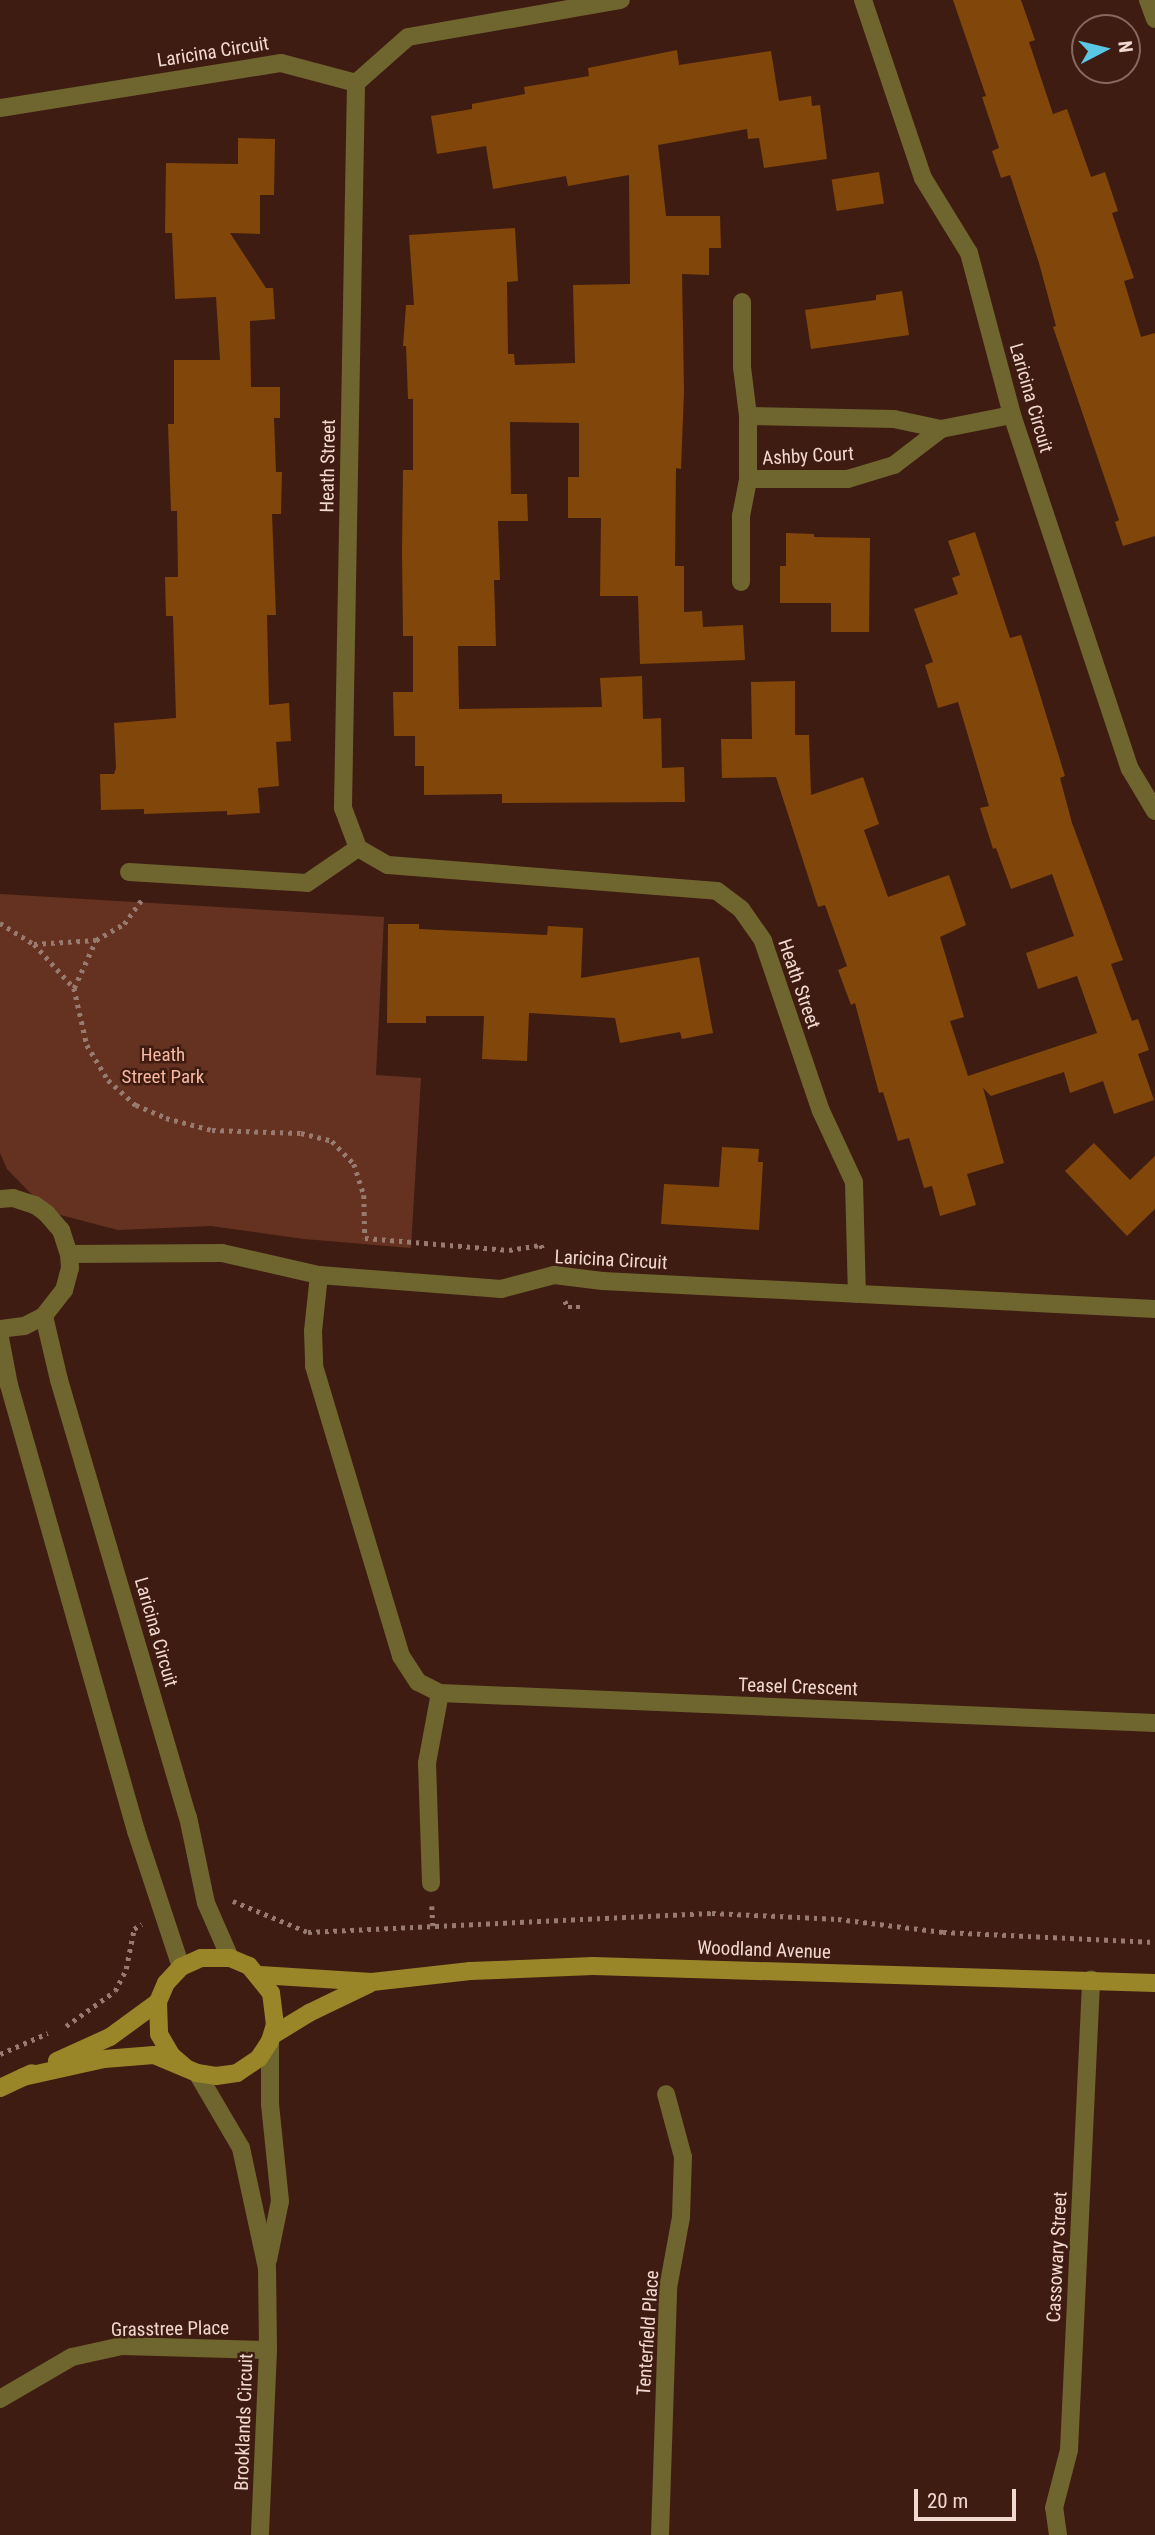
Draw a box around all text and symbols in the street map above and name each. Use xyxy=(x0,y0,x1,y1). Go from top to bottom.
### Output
north arrow xyxy=(1071,14,1141,84)
street label: Laricina Circuit xyxy=(156,32,270,72)
text: N xyxy=(1113,39,1137,54)
street label: Laricina Circuit xyxy=(1004,341,1058,455)
street label: Heath Street xyxy=(316,419,340,513)
street label: Ashby Court xyxy=(762,442,854,470)
street label: Heath Street xyxy=(773,936,825,1032)
park label: Heath Street Park xyxy=(122,1044,204,1088)
street label: Laricina Circuit xyxy=(554,1246,668,1274)
street label: Laricina Circuit xyxy=(129,1575,183,1689)
street label: Teasel Crescent xyxy=(738,1674,858,1700)
street label: Woodland Avenue xyxy=(697,1936,831,1964)
street label: Cassowary Street xyxy=(1042,2191,1072,2323)
street label: Tenterfield Place xyxy=(632,2270,664,2396)
street label: Grasstree Place xyxy=(111,2317,229,2341)
street label: Brooklands Circuit xyxy=(230,2353,258,2491)
scale bar xyxy=(917,2476,1018,2520)
text: 20 m xyxy=(927,2489,968,2513)

